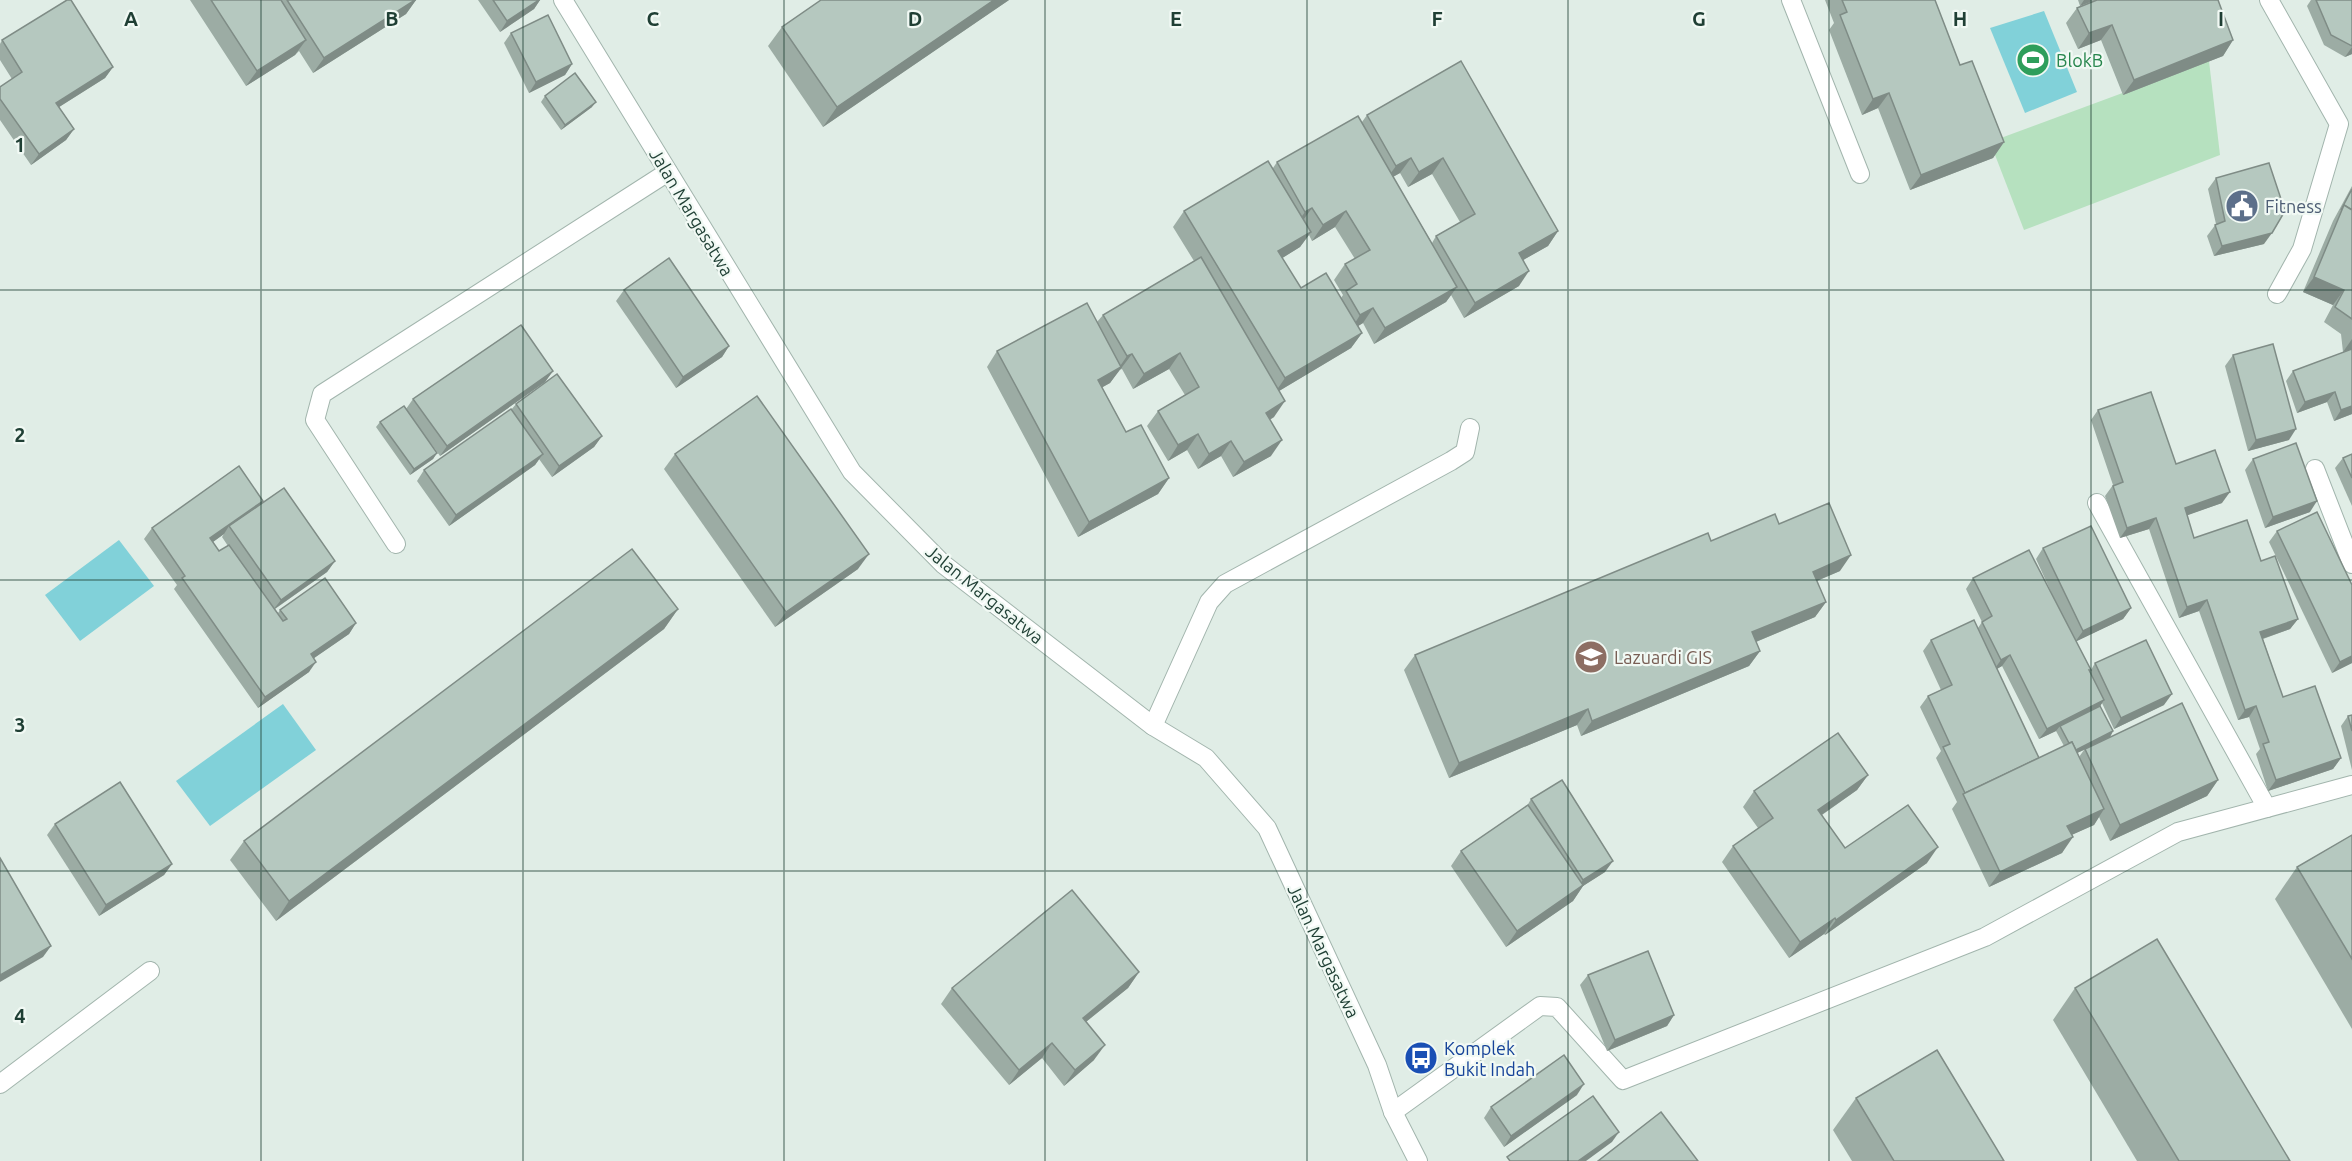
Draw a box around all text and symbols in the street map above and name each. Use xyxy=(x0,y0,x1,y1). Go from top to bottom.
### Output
text: A xyxy=(124,7,138,30)
text: B xyxy=(385,7,399,30)
text: C xyxy=(647,7,660,30)
text: D xyxy=(908,7,922,30)
text: E xyxy=(1170,7,1182,30)
text: F xyxy=(1431,7,1443,30)
text: G xyxy=(1692,7,1706,30)
text: H xyxy=(1953,7,1967,30)
text: I xyxy=(2218,7,2224,30)
sports icon: BlokB xyxy=(2015,42,2051,78)
place label: BlokB xyxy=(2056,50,2103,70)
text: 1 xyxy=(14,133,26,156)
street label: Jalan Margasatwa xyxy=(646,145,738,279)
public building icon: Fitness xyxy=(2224,188,2260,224)
place label: Fitness xyxy=(2265,196,2322,216)
text: 2 xyxy=(14,423,26,446)
street label: Jalan Margasatwa xyxy=(922,541,1048,647)
school or university icon: Lazuardi GIS xyxy=(1573,639,1609,675)
place label: Lazuardi GIS xyxy=(1614,647,1712,667)
text: 3 xyxy=(14,713,26,736)
street label: Jalan Margasatwa xyxy=(1284,881,1364,1021)
text: 4 xyxy=(14,1004,26,1027)
place label: Komplek Bukit Indah xyxy=(1444,1038,1535,1079)
bus stop icon: Komplek Bukit Indah xyxy=(1403,1040,1439,1076)

